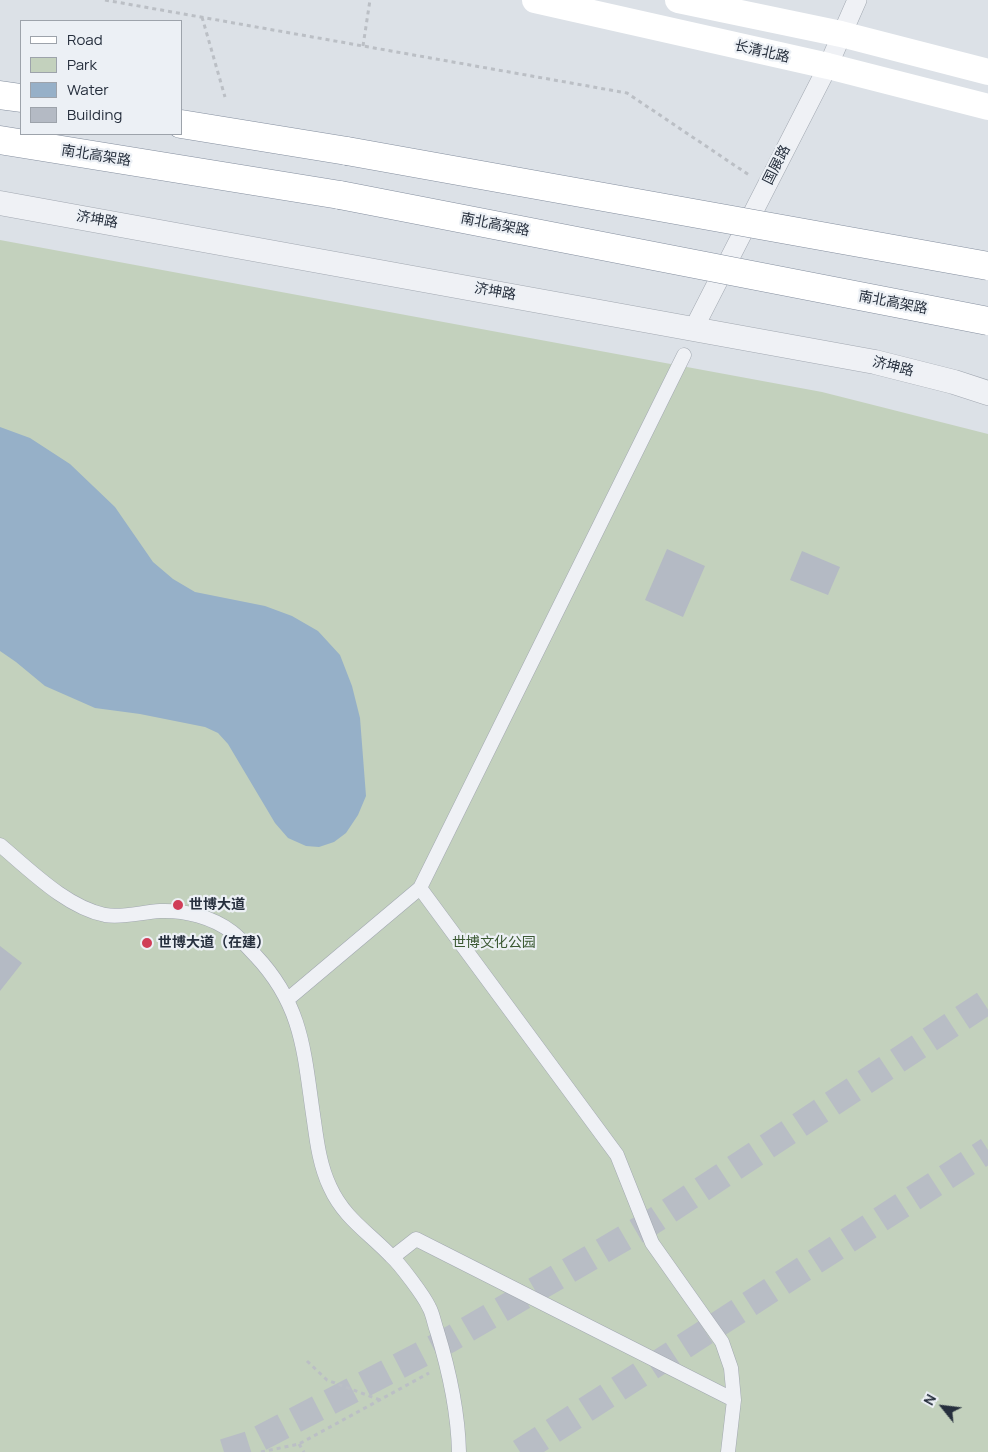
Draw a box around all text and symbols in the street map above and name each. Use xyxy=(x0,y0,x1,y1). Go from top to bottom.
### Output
legend xyxy=(20,20,182,135)
text: Road xyxy=(67,29,103,50)
street label: 长清北路 xyxy=(733,38,791,66)
text: Park xyxy=(67,54,97,75)
text: Water xyxy=(67,79,109,100)
text: Building xyxy=(67,104,122,125)
street label: 南北高架路 xyxy=(60,142,132,170)
street label: 国展路 xyxy=(760,142,794,188)
street label: 济坤路 xyxy=(75,208,119,232)
street label: 南北高架路 xyxy=(459,210,531,240)
street label: 济坤路 xyxy=(473,280,517,304)
street label: 南北高架路 xyxy=(857,288,929,318)
street label: 济坤路 xyxy=(871,354,915,380)
place label: 世博大道 xyxy=(189,897,245,913)
marker: 世博大道 xyxy=(171,898,185,912)
place label: 世博大道（在建） xyxy=(158,935,270,951)
park label: 世博文化公园 xyxy=(452,935,536,951)
marker: 世博大道（在建） xyxy=(140,936,154,950)
north arrow xyxy=(918,1382,968,1432)
text: N xyxy=(919,1390,940,1408)

